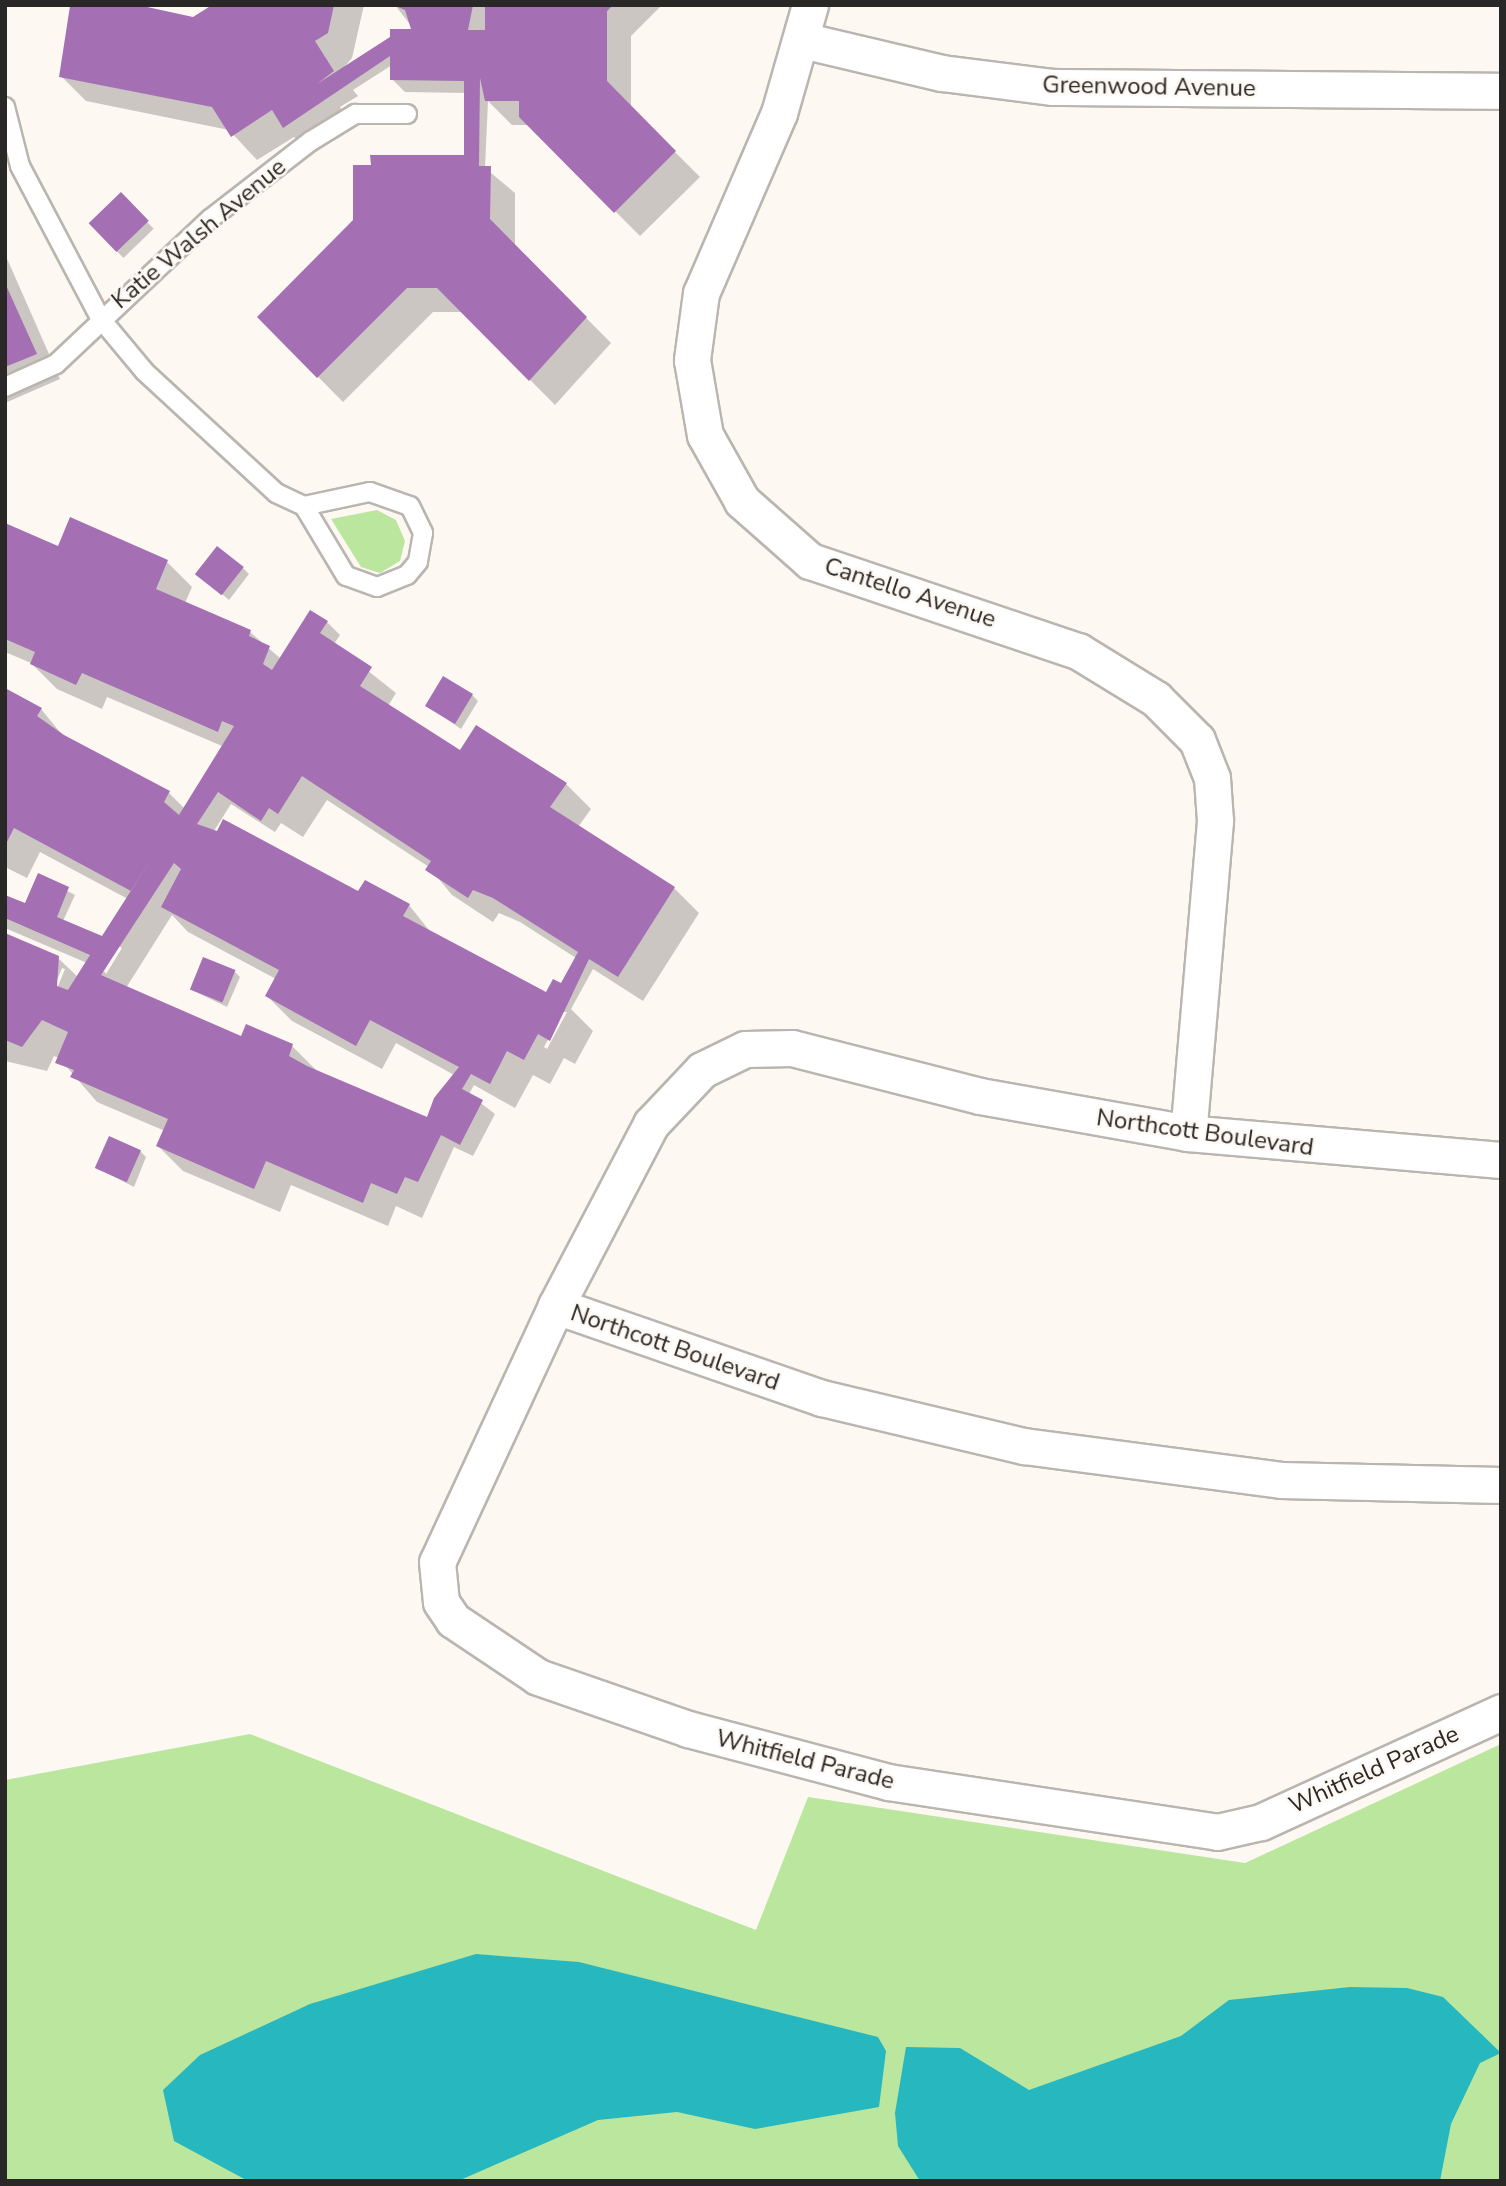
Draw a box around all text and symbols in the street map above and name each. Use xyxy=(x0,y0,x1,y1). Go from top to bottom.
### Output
street label: Greenwood Avenue xyxy=(1042,71,1256,103)
street label: Katie Walsh Avenue xyxy=(106,153,292,315)
street label: Cantello Avenue xyxy=(821,552,999,634)
street label: Northcott Boulevard xyxy=(1095,1103,1315,1163)
street label: Northcott Boulevard xyxy=(567,1299,783,1397)
street label: Whitfield Parade xyxy=(1285,1720,1463,1820)
street label: Whitfield Parade xyxy=(713,1724,897,1796)

